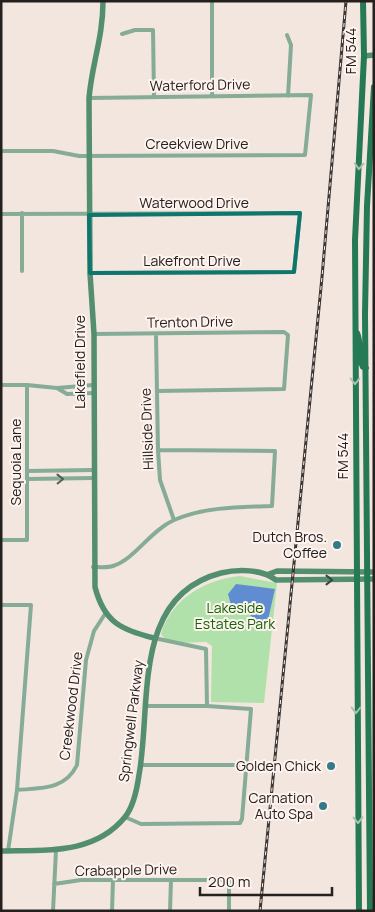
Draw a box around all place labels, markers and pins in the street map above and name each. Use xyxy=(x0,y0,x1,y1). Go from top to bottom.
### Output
place label: Dutch Bros. Coffee xyxy=(252,527,327,562)
marker: Dutch Bros. Coffee xyxy=(331,539,343,551)
place label: Golden Chick xyxy=(236,756,322,775)
marker: Golden Chick xyxy=(325,760,337,772)
place label: Carnation Auto Spa xyxy=(249,788,313,823)
marker: Carnation Auto Spa xyxy=(317,800,329,812)

